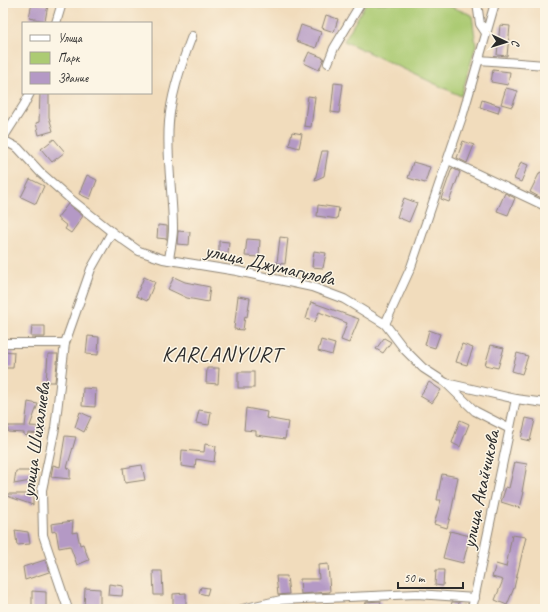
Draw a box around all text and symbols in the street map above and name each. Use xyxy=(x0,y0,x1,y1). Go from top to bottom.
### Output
legend xyxy=(22,22,152,94)
north arrow xyxy=(486,22,526,62)
text: Улица xyxy=(58,30,83,46)
text: С xyxy=(509,40,523,47)
text: Парк xyxy=(58,50,81,66)
text: Здание xyxy=(58,70,89,86)
street label: улица Джумагулова xyxy=(202,237,339,292)
district label: KARLANYURT xyxy=(162,340,286,368)
street label: улица Шихалиева xyxy=(15,379,56,500)
street label: улица Акайчикова xyxy=(456,426,506,551)
scale bar xyxy=(398,564,463,590)
text: 50 m xyxy=(404,570,426,586)

